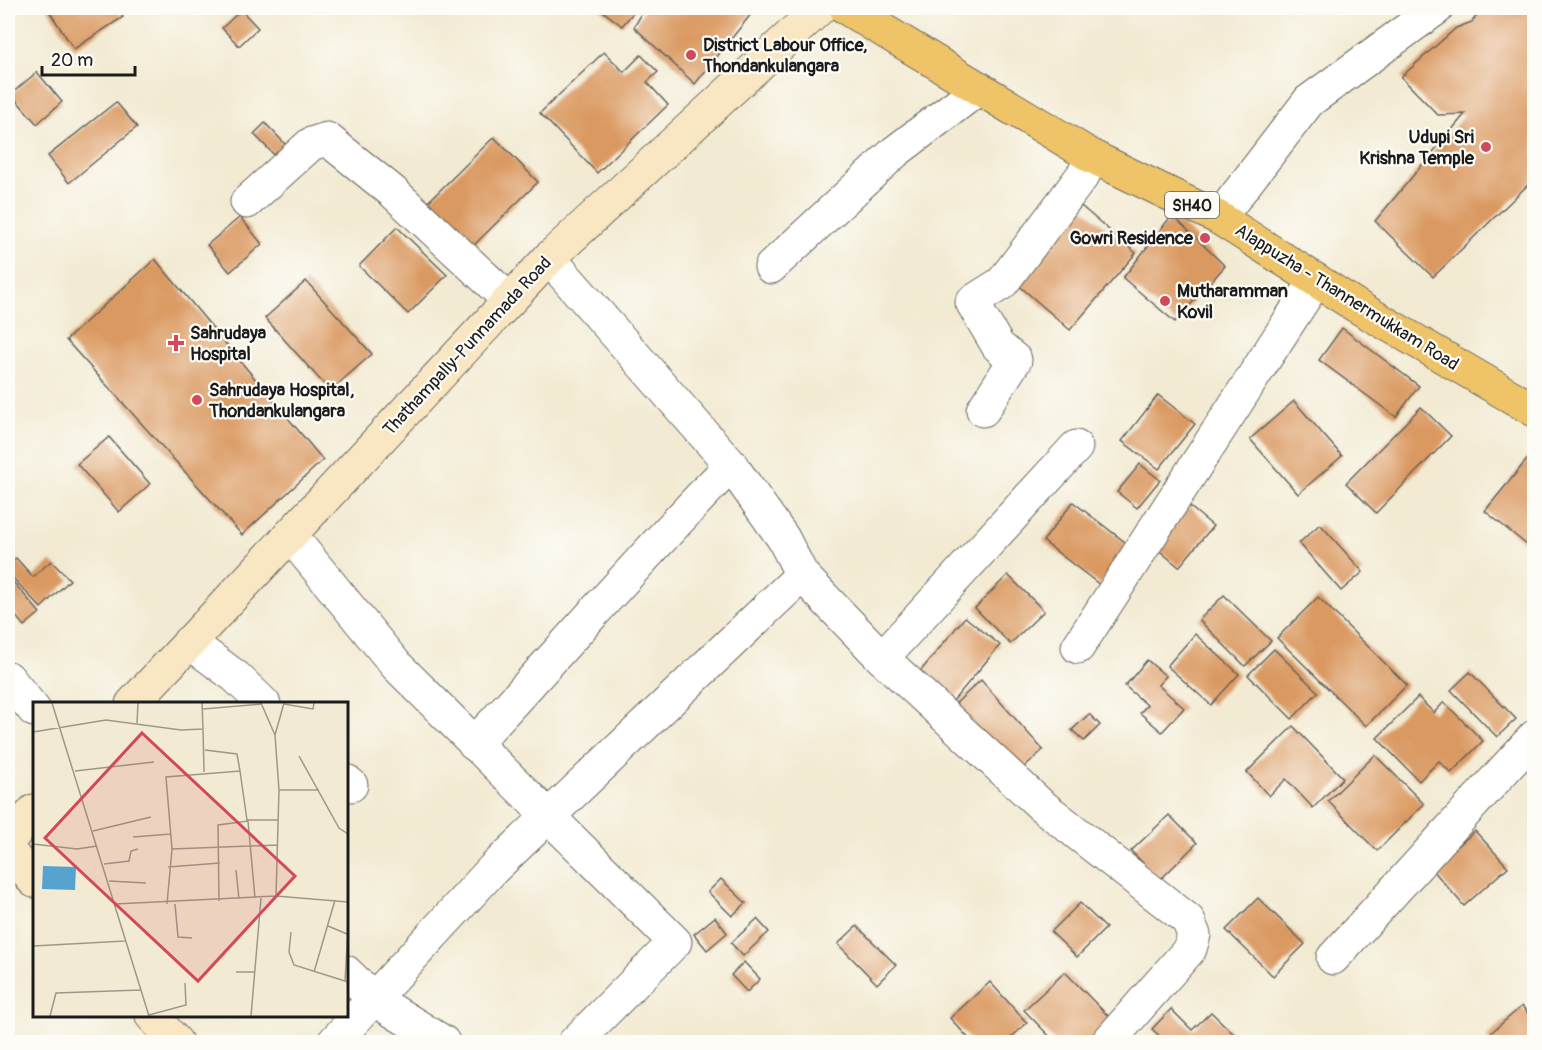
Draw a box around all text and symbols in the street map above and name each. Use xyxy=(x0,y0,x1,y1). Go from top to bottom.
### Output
place label: District Labour Office, Thondankulangara xyxy=(702,34,867,78)
scale bar xyxy=(42,39,135,77)
marker: District Labour Office, Thondankulangara xyxy=(684,48,698,62)
text: 20 m xyxy=(51,49,93,72)
place label: Udupi Sri Krishna Temple xyxy=(1359,126,1475,170)
marker: Udupi Sri Krishna Temple xyxy=(1479,140,1493,154)
road number: SH40 xyxy=(1165,192,1219,218)
street label: Alappuzha - Thannermukkam Road xyxy=(1231,219,1463,376)
place label: Gowri Residence xyxy=(1070,227,1194,250)
marker: Gowri Residence xyxy=(1198,231,1212,245)
street label: Thathampally-Punnamada Road xyxy=(378,252,557,441)
place label: Mutharamman Kovil xyxy=(1177,280,1288,324)
marker: Mutharamman Kovil xyxy=(1158,294,1172,308)
place label: Sahrudaya Hospital xyxy=(190,322,267,366)
marker: Sahrudaya Hospital xyxy=(167,334,185,352)
place label: Sahrudaya Hospital, Thondankulangara xyxy=(208,379,354,423)
marker: Sahrudaya Hospital, Thondankulangara xyxy=(190,393,204,407)
inset map xyxy=(33,702,348,1017)

